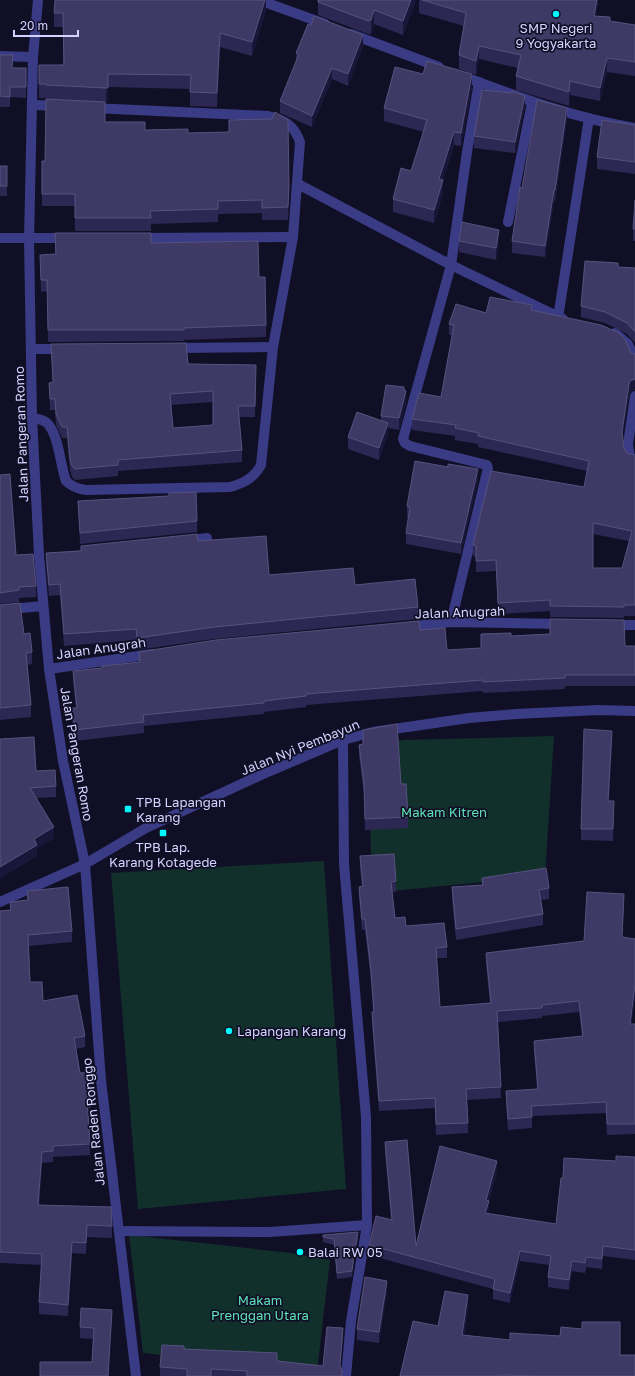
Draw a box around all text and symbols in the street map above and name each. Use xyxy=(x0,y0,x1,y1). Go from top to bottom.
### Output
marker: SMP Negeri 9 Yogyakarta xyxy=(551,9,561,19)
scale bar xyxy=(14,12,78,38)
text: 20 m xyxy=(20,18,48,33)
place label: SMP Negeri 9 Yogyakarta xyxy=(516,20,596,51)
street label: Jalan Pangeran Romo xyxy=(11,366,31,502)
street label: Jalan Anugrah xyxy=(415,602,505,622)
street label: Jalan Anugrah xyxy=(55,634,147,662)
street label: Jalan Pangeran Romo xyxy=(57,686,97,823)
street label: Jalan Nyi Pembayun xyxy=(238,716,362,778)
place label: TPB Lapangan Karang xyxy=(136,794,226,825)
marker: TPB Lapangan Karang xyxy=(123,804,133,814)
park label: Makam Kitren xyxy=(401,804,487,820)
marker: TPB Lap. Karang Kotagede xyxy=(158,828,168,838)
place label: TPB Lap. Karang Kotagede xyxy=(109,839,217,870)
place label: Lapangan Karang xyxy=(237,1023,346,1039)
marker: Lapangan Karang xyxy=(224,1026,234,1036)
street label: Jalan Raden Ronggo xyxy=(78,1057,108,1187)
place label: Balai RW 05 xyxy=(308,1244,382,1260)
marker: Balai RW 05 xyxy=(295,1247,305,1257)
park label: Makam Prenggan Utara xyxy=(211,1292,309,1323)

